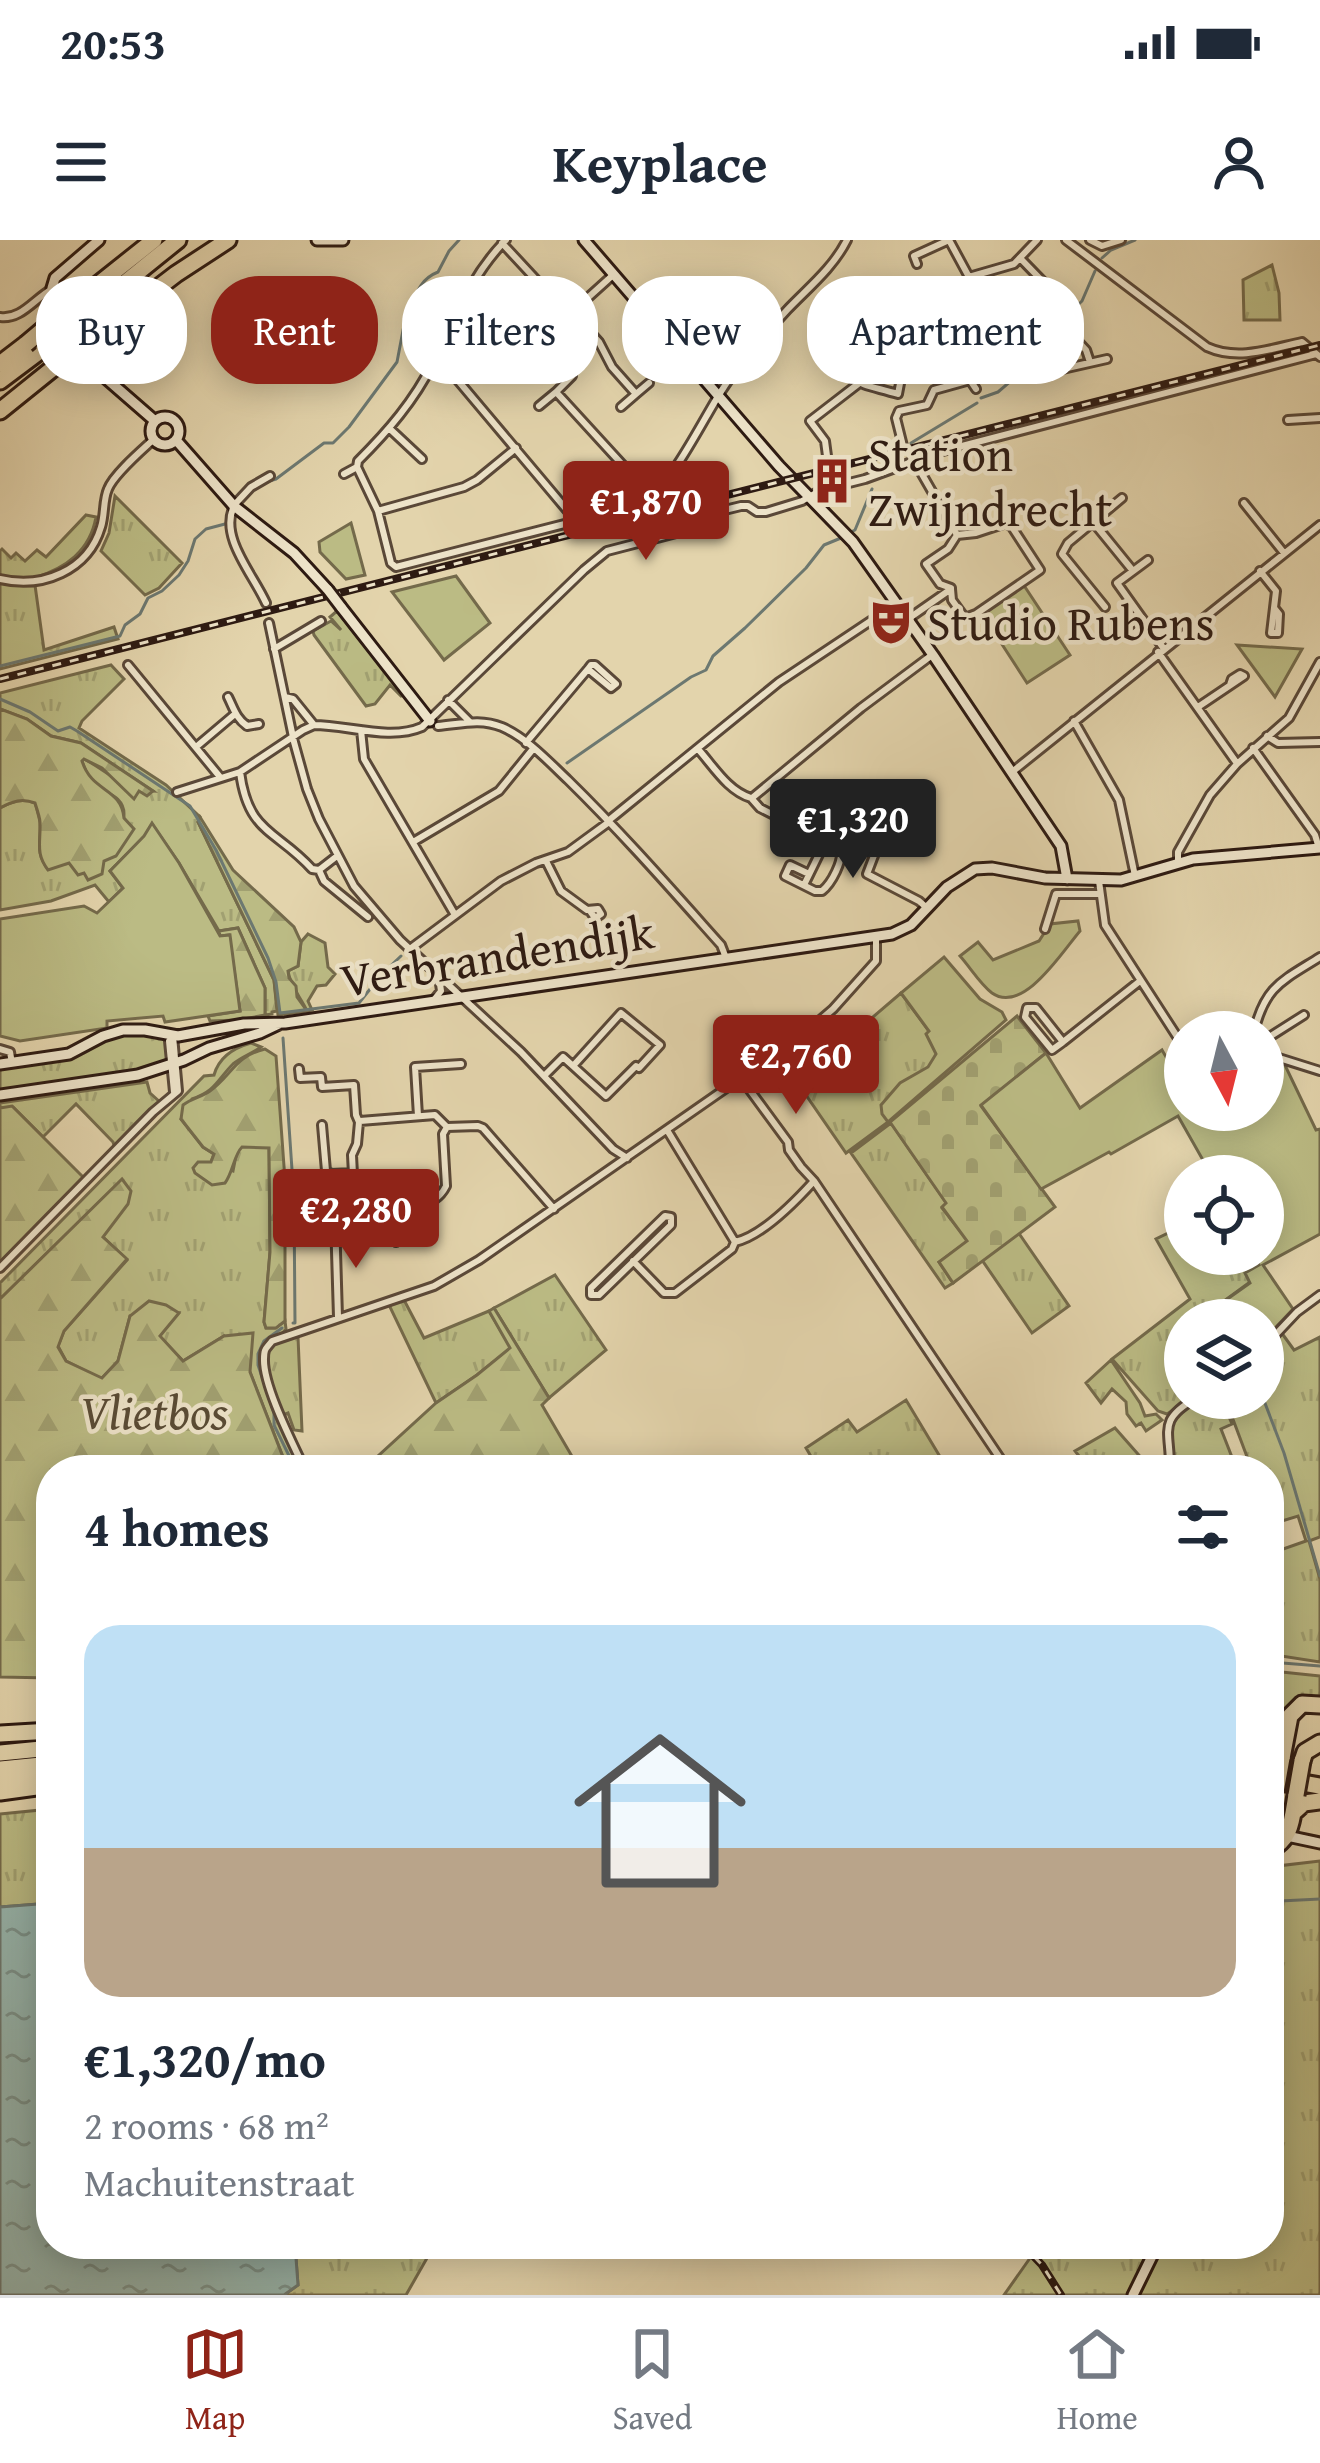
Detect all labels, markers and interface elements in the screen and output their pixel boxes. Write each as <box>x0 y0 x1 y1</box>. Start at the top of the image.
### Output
text: 20:53 <box>60 10 166 75</box>
text: Keyplace <box>553 123 767 202</box>
icon: menu <box>48 129 114 195</box>
icon: person <box>1206 129 1272 195</box>
chip: Buy <box>36 276 187 384</box>
chip: Rent <box>211 276 378 384</box>
chip: Filters <box>402 276 598 384</box>
chip: New <box>622 276 783 384</box>
chip: Apartment <box>807 276 1084 384</box>
place label: Station Zwijndrecht <box>868 418 1113 544</box>
building icon: Station Zwijndrecht <box>807 456 857 506</box>
pin: €1,870 <box>548 461 744 563</box>
text: €1,870 <box>590 471 702 528</box>
place label: Studio Rubens <box>927 587 1214 658</box>
theatre icon: Studio Rubens <box>866 597 916 647</box>
pin: €1,320 <box>755 779 951 881</box>
text: €1,320 <box>797 789 909 846</box>
street label: Verbrandendijk <box>335 895 659 1015</box>
north arrow <box>1164 1011 1284 1131</box>
map controls <box>1164 1011 1284 1419</box>
pin: €2,760 <box>698 1015 894 1117</box>
text: €2,760 <box>740 1025 852 1082</box>
button: locate <box>1164 1155 1284 1275</box>
pin: €2,280 <box>258 1169 454 1271</box>
text: €2,280 <box>300 1179 412 1236</box>
button: layers <box>1164 1299 1284 1419</box>
park label: Vlietbos <box>80 1376 229 1447</box>
text: 4 homes <box>84 1490 270 1565</box>
icon: filters <box>1170 1494 1236 1560</box>
icon: home <box>552 1703 768 1919</box>
text: €1,320/mo <box>84 2021 326 2096</box>
text: 2 rooms · 68 m² <box>84 2096 329 2153</box>
text: Machuitenstraat <box>84 2153 355 2210</box>
tab: Map <box>182 2321 248 2441</box>
tab: Saved <box>612 2321 692 2441</box>
tab: Home <box>1057 2321 1138 2441</box>

